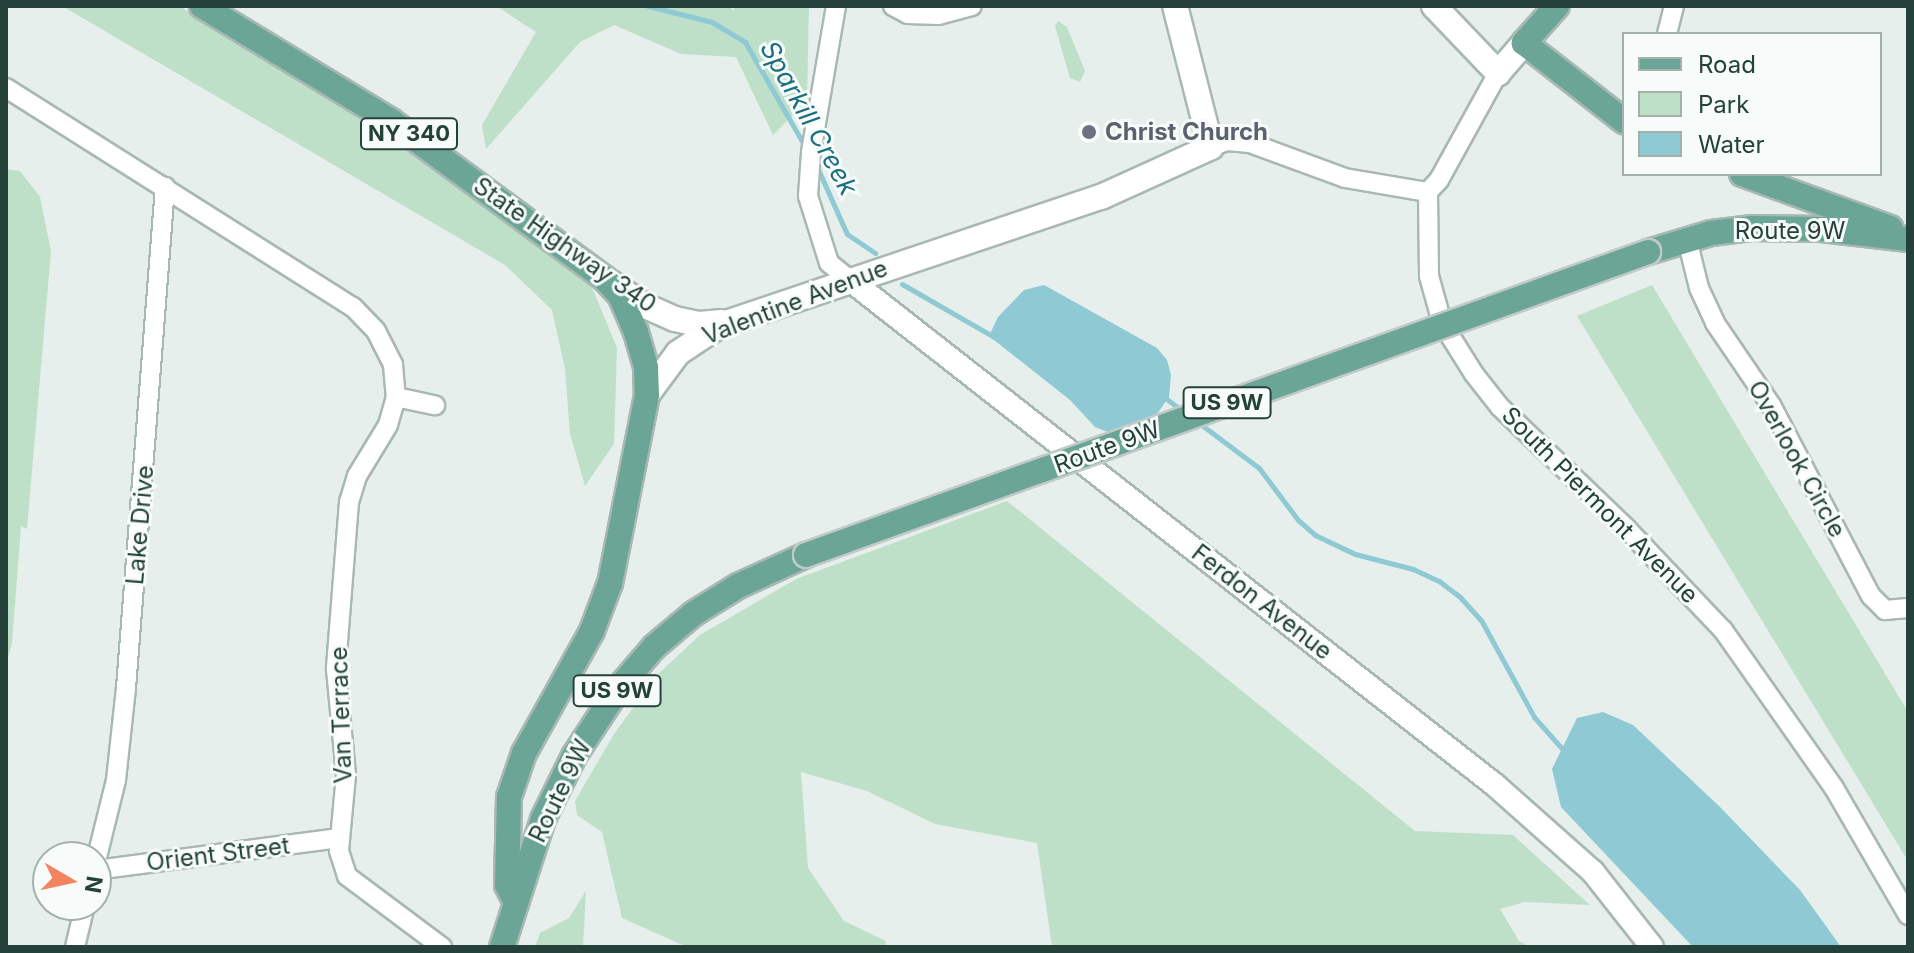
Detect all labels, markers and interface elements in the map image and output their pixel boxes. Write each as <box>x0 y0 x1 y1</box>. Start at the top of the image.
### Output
legend <box>1622 32 1882 176</box>
water label: Sparkill Creek <box>754 35 864 201</box>
text: Road <box>1698 50 1756 79</box>
text: Park <box>1698 90 1749 119</box>
road number: NY 340 <box>359 116 459 152</box>
place label: Christ Church <box>1105 118 1268 146</box>
marker: Christ Church <box>1080 123 1098 141</box>
text: Water <box>1698 130 1765 159</box>
street label: State Highway 340 <box>468 171 662 319</box>
street label: Route 9W <box>1735 217 1845 245</box>
street label: Valentine Avenue <box>698 253 892 351</box>
street label: Overlook Circle <box>1742 376 1852 542</box>
road number: US 9W <box>1181 385 1273 421</box>
street label: South Piermont Avenue <box>1496 401 1704 609</box>
street label: Route 9W <box>1050 415 1164 479</box>
street label: Lake Drive <box>120 464 160 586</box>
street label: Ferdon Avenue <box>1186 538 1338 666</box>
street label: Van Terrace <box>324 646 358 784</box>
road number: US 9W <box>571 673 663 709</box>
street label: Route 9W <box>523 735 597 847</box>
street label: Orient Street <box>145 831 291 877</box>
north arrow <box>32 841 112 921</box>
text: N <box>80 874 108 895</box>

